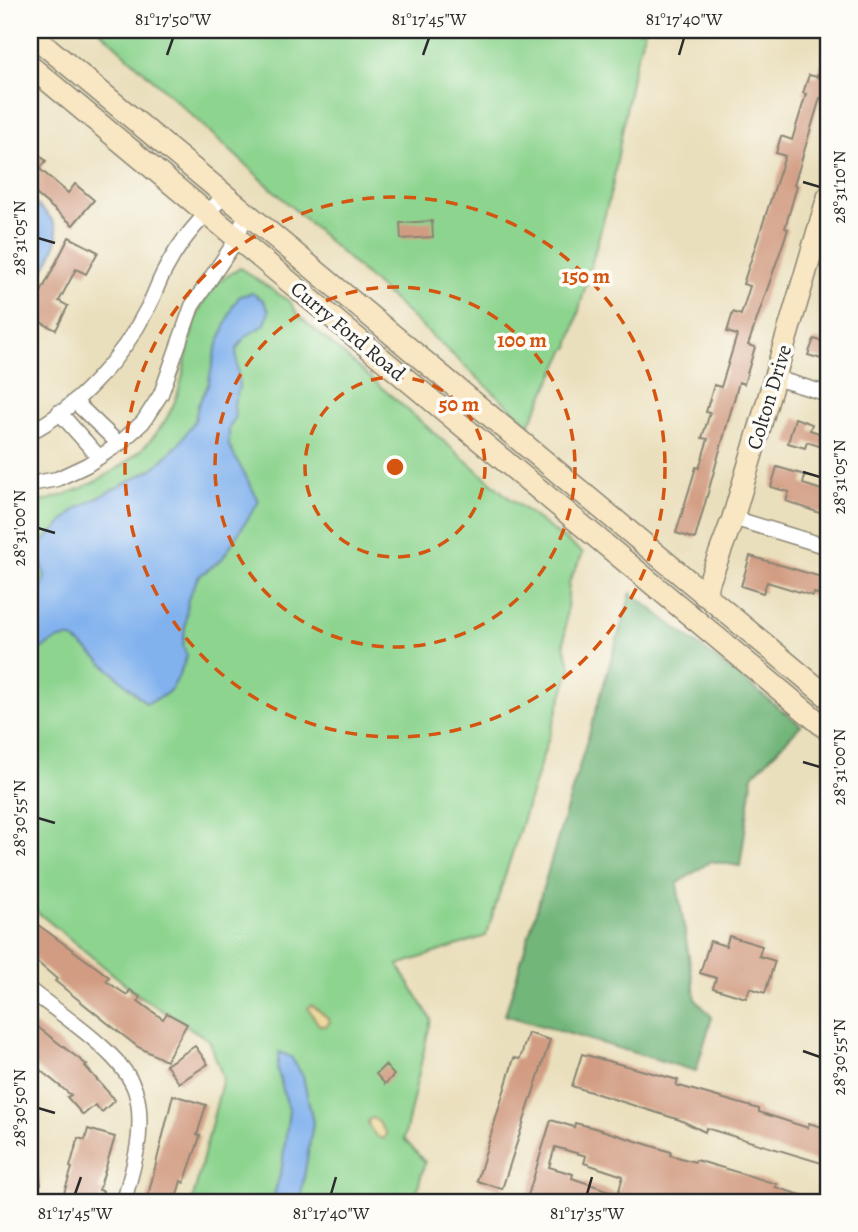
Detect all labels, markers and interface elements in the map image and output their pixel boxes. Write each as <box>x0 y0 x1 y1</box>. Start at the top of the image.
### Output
text: 81°17'50"W <box>135 7 212 31</box>
text: 81°17'45"W <box>391 7 467 31</box>
text: 81°17'40"W <box>645 7 723 31</box>
text: 28°31'10"N <box>827 150 851 224</box>
text: 28°31'05"N <box>7 200 31 276</box>
text: 150 m <box>562 262 611 290</box>
street label: Curry Ford Road <box>285 275 412 388</box>
text: 100 m <box>497 326 547 354</box>
street label: Colton Drive <box>740 341 798 453</box>
text: 50 m <box>439 390 480 418</box>
text: 28°31'05"N <box>827 439 851 515</box>
centre of rings <box>383 455 407 479</box>
text: 28°31'00"N <box>7 489 31 567</box>
text: 28°31'00"N <box>827 728 851 806</box>
text: 28°30'55"N <box>7 780 31 856</box>
text: 28°30'55"N <box>827 1019 851 1095</box>
text: 28°30'50"N <box>7 1069 31 1147</box>
text: 81°17'45"W <box>37 1201 113 1225</box>
text: 81°17'40"W <box>292 1201 370 1225</box>
text: 81°17'35"W <box>550 1201 625 1225</box>

